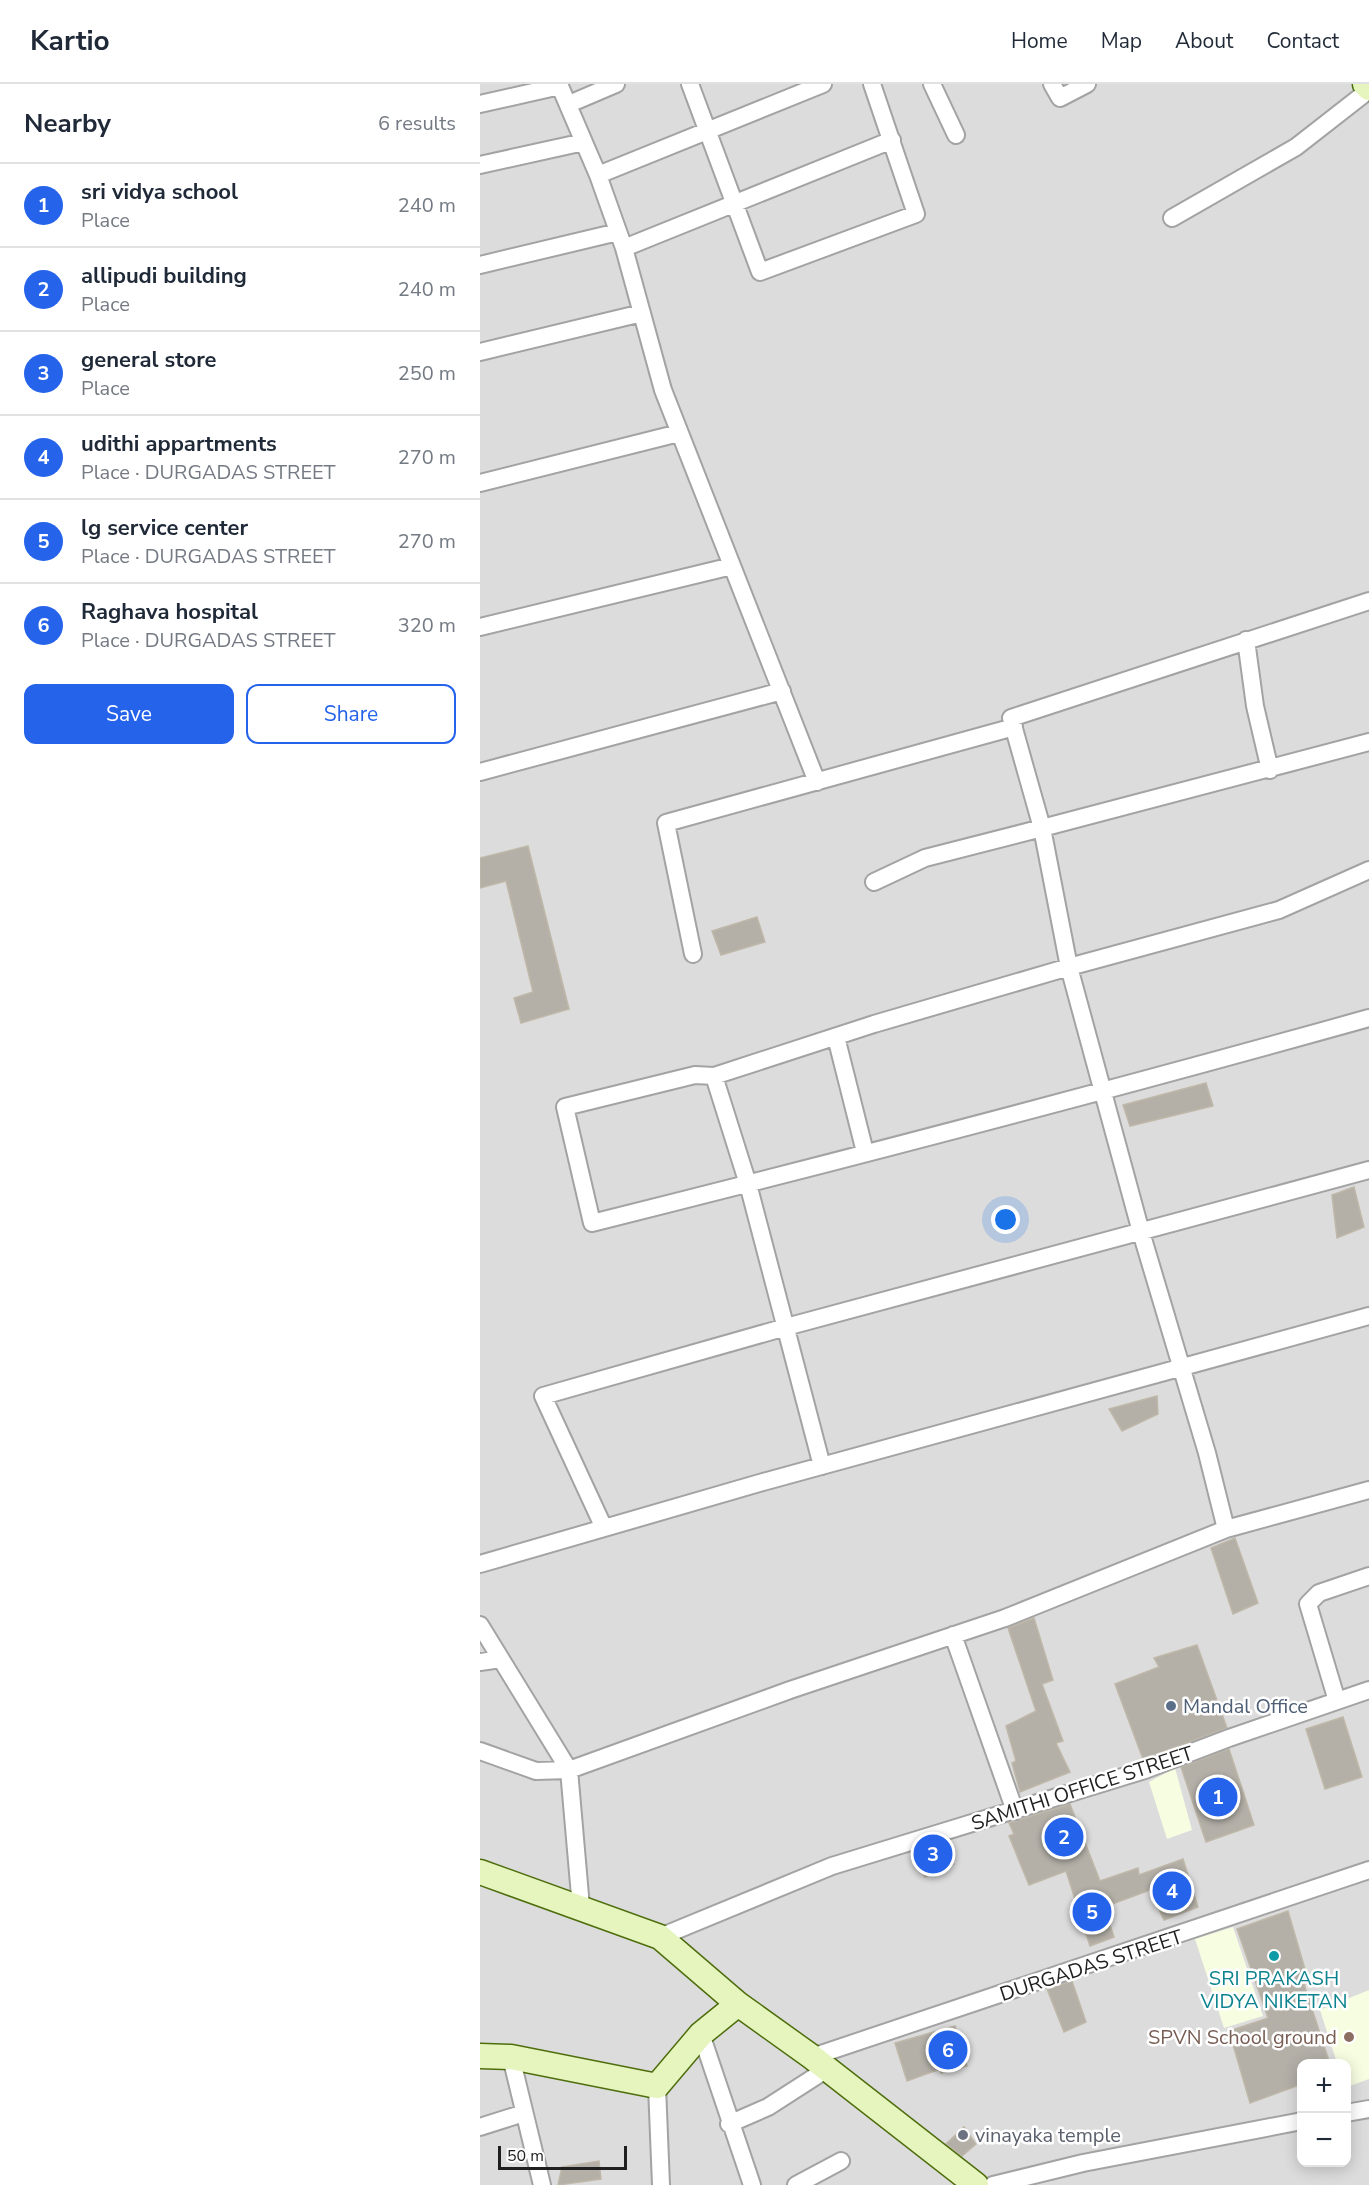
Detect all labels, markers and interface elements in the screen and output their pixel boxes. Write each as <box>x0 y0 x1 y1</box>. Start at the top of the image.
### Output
text: Kartio <box>30 22 110 60</box>
text: Home <box>1011 27 1068 55</box>
text: Map <box>1101 27 1142 55</box>
text: About <box>1175 27 1233 55</box>
text: Contact <box>1266 27 1339 55</box>
text: Nearby <box>24 106 111 141</box>
text: 6 results <box>378 110 456 137</box>
text: sri vidya school <box>81 177 238 207</box>
text: 1 <box>38 192 50 219</box>
text: 240 m <box>398 192 456 219</box>
text: Place <box>81 207 130 234</box>
text: allipudi building <box>81 261 247 291</box>
text: 2 <box>38 276 50 303</box>
text: 240 m <box>398 276 456 303</box>
text: Place <box>81 291 130 318</box>
text: general store <box>81 345 217 375</box>
text: 3 <box>38 360 50 387</box>
text: 250 m <box>398 360 456 387</box>
text: Place <box>81 375 130 402</box>
text: udithi appartments <box>81 429 277 459</box>
text: 4 <box>38 444 50 471</box>
text: 270 m <box>398 444 456 471</box>
text: Place · DURGADAS STREET <box>81 459 336 486</box>
text: lg service center <box>81 513 248 543</box>
text: 5 <box>38 528 50 555</box>
text: 270 m <box>398 528 456 555</box>
text: Place · DURGADAS STREET <box>81 543 336 570</box>
text: Raghava hospital <box>81 597 258 627</box>
text: 6 <box>38 612 50 639</box>
text: 320 m <box>398 612 456 639</box>
text: Place · DURGADAS STREET <box>81 627 336 654</box>
button: Save <box>24 684 234 744</box>
button: Share <box>246 684 456 744</box>
your location <box>991 1205 1020 1234</box>
place label: Mandal Office <box>1183 1693 1308 1720</box>
marker: Mandal Office <box>1164 1699 1178 1713</box>
street label: SAMITHI OFFICE STREET <box>968 1740 1197 1837</box>
pin: 1 <box>1198 1774 1238 1820</box>
pin: 2 <box>1044 1814 1084 1860</box>
pin: 3 <box>914 1832 952 1876</box>
pin: 4 <box>1152 1868 1192 1914</box>
pin: 5 <box>1072 1890 1112 1934</box>
street label: DURGADAS STREET <box>996 1923 1186 2008</box>
marker: SRI PRAKASH VIDYA NIKETAN <box>1267 1949 1281 1963</box>
place label: SRI PRAKASH VIDYA NIKETAN <box>1200 1965 1347 2015</box>
place label: SPVN School ground <box>1148 2024 1337 2051</box>
pin: 6 <box>928 2028 968 2072</box>
marker: SPVN School ground <box>1342 2030 1356 2044</box>
map controls <box>1297 2059 1351 2167</box>
button: + <box>1297 2059 1351 2113</box>
button: − <box>1297 2113 1351 2167</box>
place label: vinayaka temple <box>975 2122 1121 2149</box>
marker: vinayaka temple <box>956 2128 970 2142</box>
scale bar <box>498 2143 627 2170</box>
text: 50 m <box>507 2145 544 2167</box>

